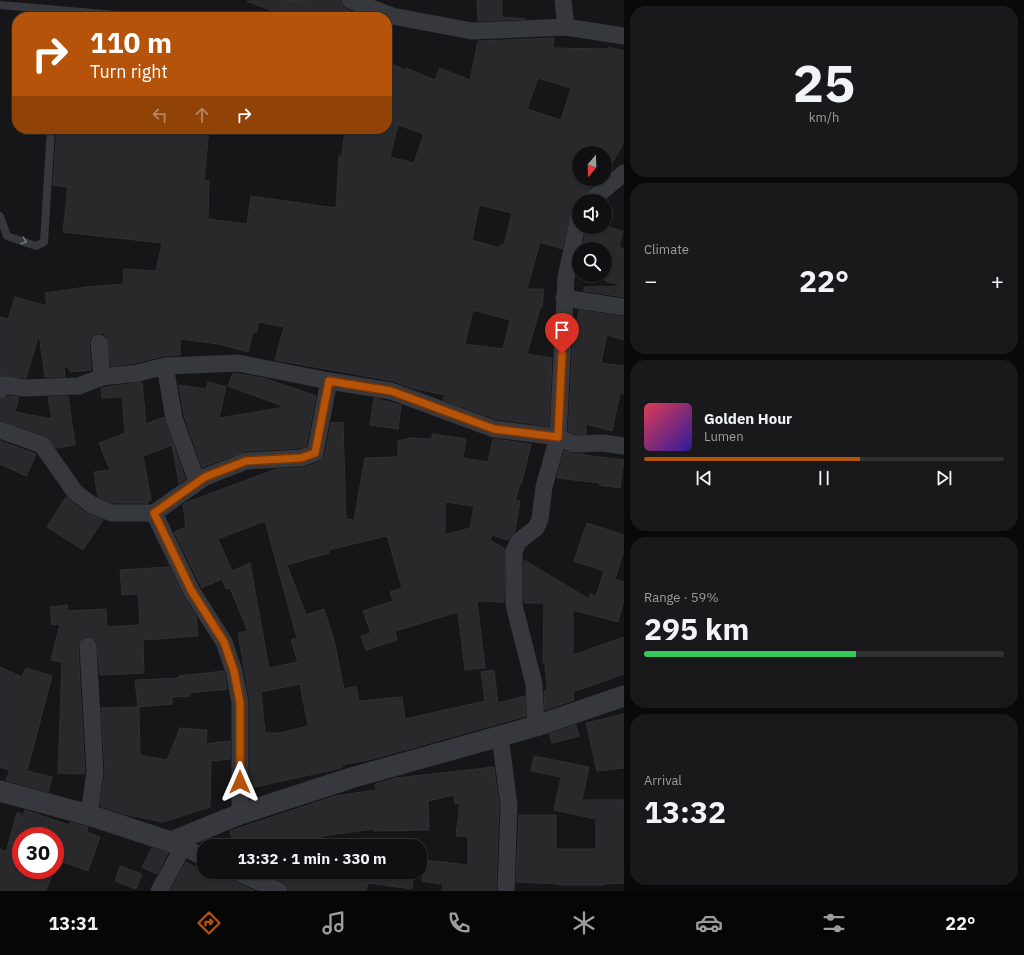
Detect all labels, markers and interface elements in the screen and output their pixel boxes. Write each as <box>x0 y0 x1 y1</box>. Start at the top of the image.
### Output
text: 110 m <box>90 24 172 61</box>
icon: right <box>24 28 76 80</box>
text: 25 <box>793 49 855 116</box>
text: Turn right <box>90 60 168 83</box>
icon: left <box>149 104 171 126</box>
icon: ahead <box>191 104 213 126</box>
icon: right <box>233 104 255 126</box>
text: km/h <box>809 109 839 126</box>
north arrow <box>572 146 612 186</box>
map controls <box>572 146 612 282</box>
button: sound <box>572 194 612 234</box>
one-way arrow <box>20 237 27 245</box>
text: Climate <box>644 241 689 258</box>
button: search <box>572 242 612 282</box>
text: 22° <box>799 261 849 300</box>
text: − <box>644 266 657 295</box>
text: + <box>991 266 1004 295</box>
pin <box>545 313 579 354</box>
icon: arrive <box>551 319 573 341</box>
text: Golden Hour <box>704 409 792 428</box>
text: Lumen <box>704 428 744 445</box>
icon: previous <box>693 467 715 489</box>
icon: pause <box>813 467 835 489</box>
icon: next <box>933 467 955 489</box>
text: Range · 59% <box>644 589 718 606</box>
text: 295 km <box>644 609 749 648</box>
position arrow <box>219 761 261 803</box>
text: Arrival <box>644 772 682 789</box>
text: 13:32 <box>644 792 726 831</box>
speed limit sign: 30 <box>12 827 64 879</box>
text: 13:32 · 1 min · 330 m <box>238 849 386 868</box>
icon: directions <box>195 909 223 937</box>
icon: music <box>320 909 348 937</box>
icon: phone <box>445 909 473 937</box>
icon: climate <box>570 909 598 937</box>
icon: car <box>695 909 723 937</box>
icon: filters <box>820 909 848 937</box>
text: 13:31 <box>49 912 98 935</box>
text: 22° <box>945 912 975 935</box>

